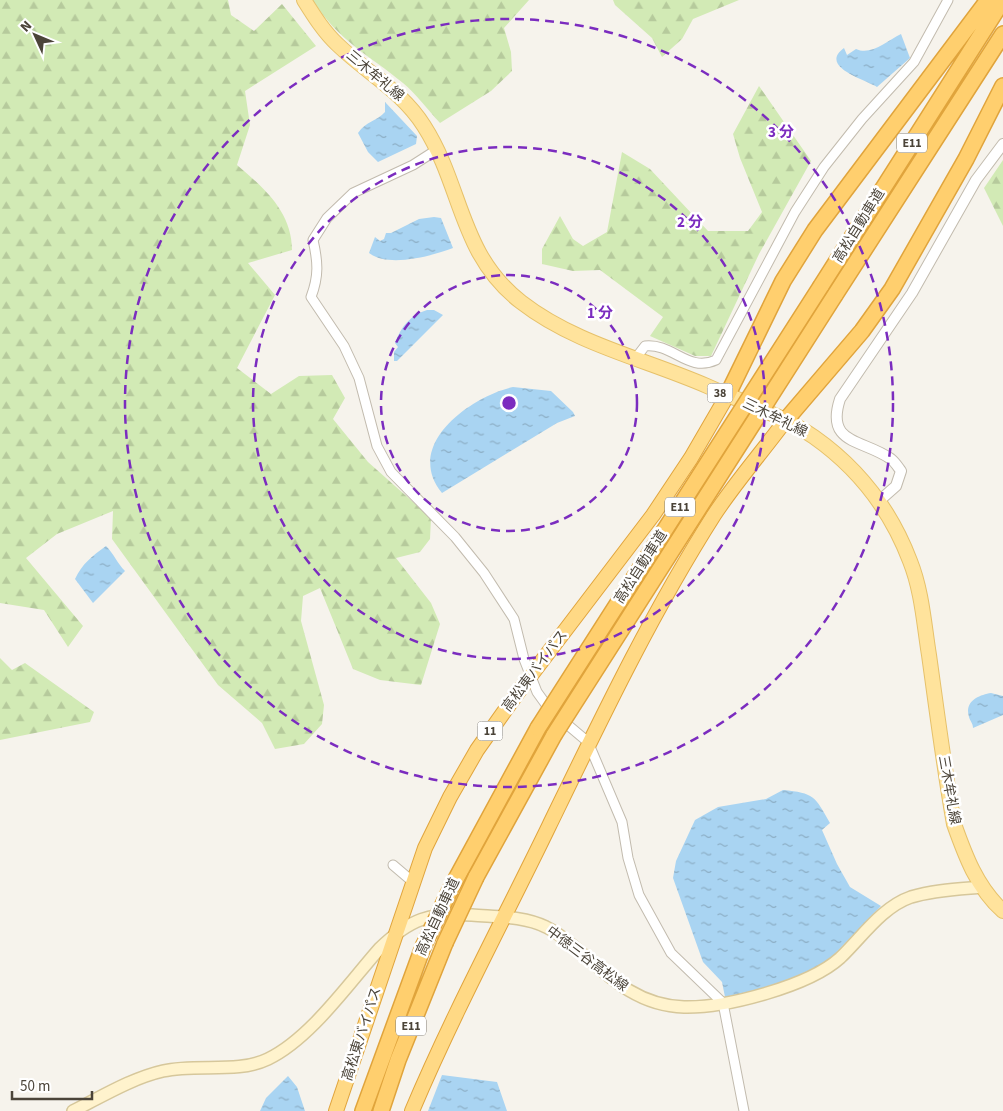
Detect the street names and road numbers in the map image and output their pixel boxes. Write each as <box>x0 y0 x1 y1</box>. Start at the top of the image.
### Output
street label: 三木牟礼線 <box>342 46 408 106</box>
road number: E11 <box>897 134 927 152</box>
street label: 高松自動車道 <box>828 185 890 267</box>
road number: 38 <box>708 383 732 402</box>
street label: 三木牟礼線 <box>739 394 811 442</box>
road number: E11 <box>665 498 695 516</box>
street label: 高松自動車道 <box>610 526 672 608</box>
street label: 高松東バイパス <box>498 626 572 716</box>
road number: 11 <box>478 721 502 740</box>
street label: 三木牟礼線 <box>933 754 965 826</box>
street label: 高松自動車道 <box>411 875 465 959</box>
street label: 中徳三谷高松線 <box>542 922 632 996</box>
street label: 高松東バイパス <box>337 984 387 1084</box>
road number: E11 <box>396 1016 426 1036</box>

